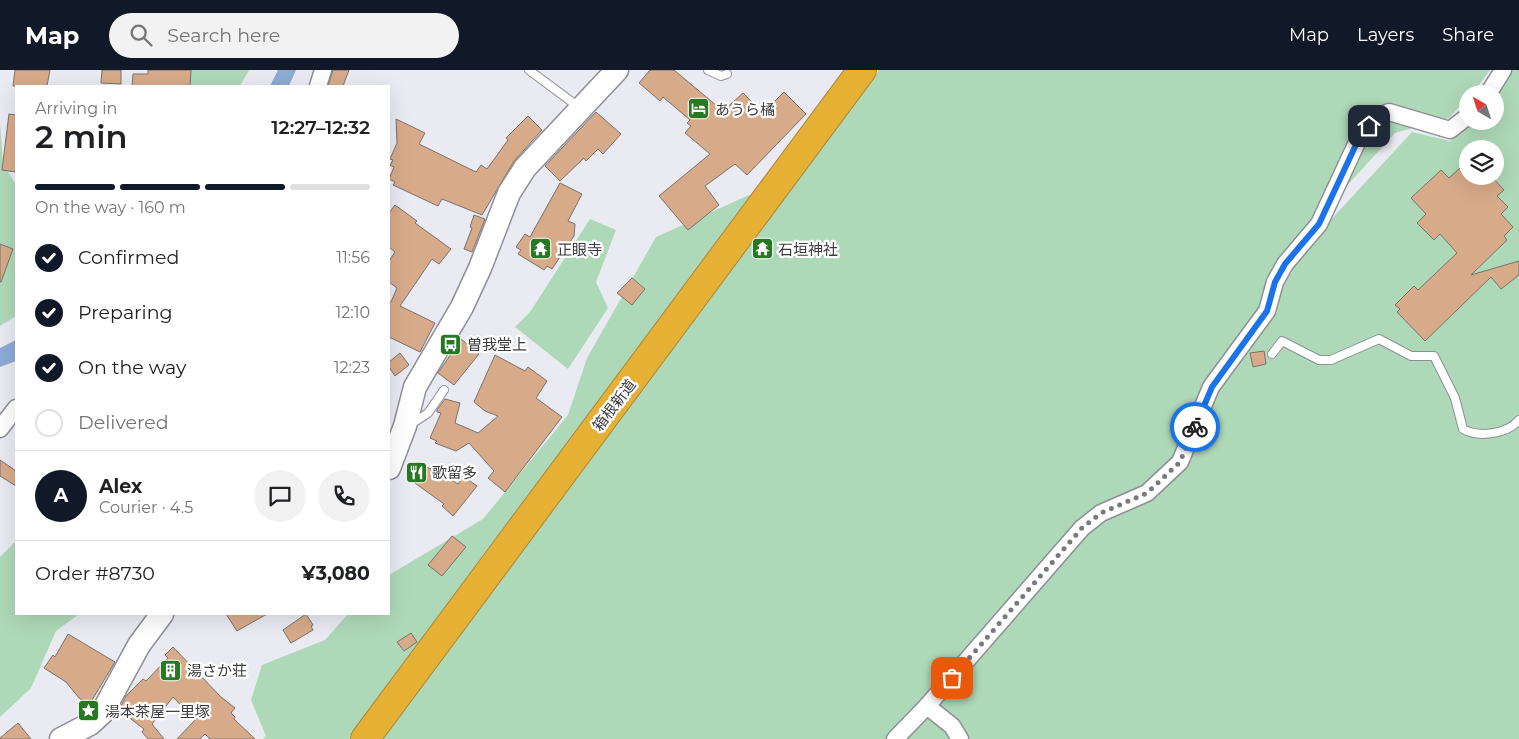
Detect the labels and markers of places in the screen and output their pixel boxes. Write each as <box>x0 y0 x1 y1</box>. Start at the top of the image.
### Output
hotel icon: あうら橘 <box>687 97 711 121</box>
place label: あうら橘 <box>715 100 775 119</box>
pin <box>1348 105 1390 147</box>
temple icon: 正眼寺 <box>529 237 553 261</box>
temple icon: 石垣神社 <box>750 237 774 261</box>
place label: 正眼寺 <box>557 240 602 259</box>
place label: 石垣神社 <box>778 240 838 259</box>
bus stop icon: 曽我堂上 <box>439 332 463 356</box>
place label: 曽我堂上 <box>467 335 527 354</box>
restaurant icon: 歌留多 <box>404 460 428 484</box>
place label: 歌留多 <box>432 463 477 482</box>
pin <box>931 657 973 699</box>
building icon: 湯さか荘 <box>159 658 183 682</box>
place label: 湯さか荘 <box>187 661 247 680</box>
place icon: 湯本茶屋一里塚 <box>77 699 101 723</box>
place label: 湯本茶屋一里塚 <box>105 702 210 721</box>

